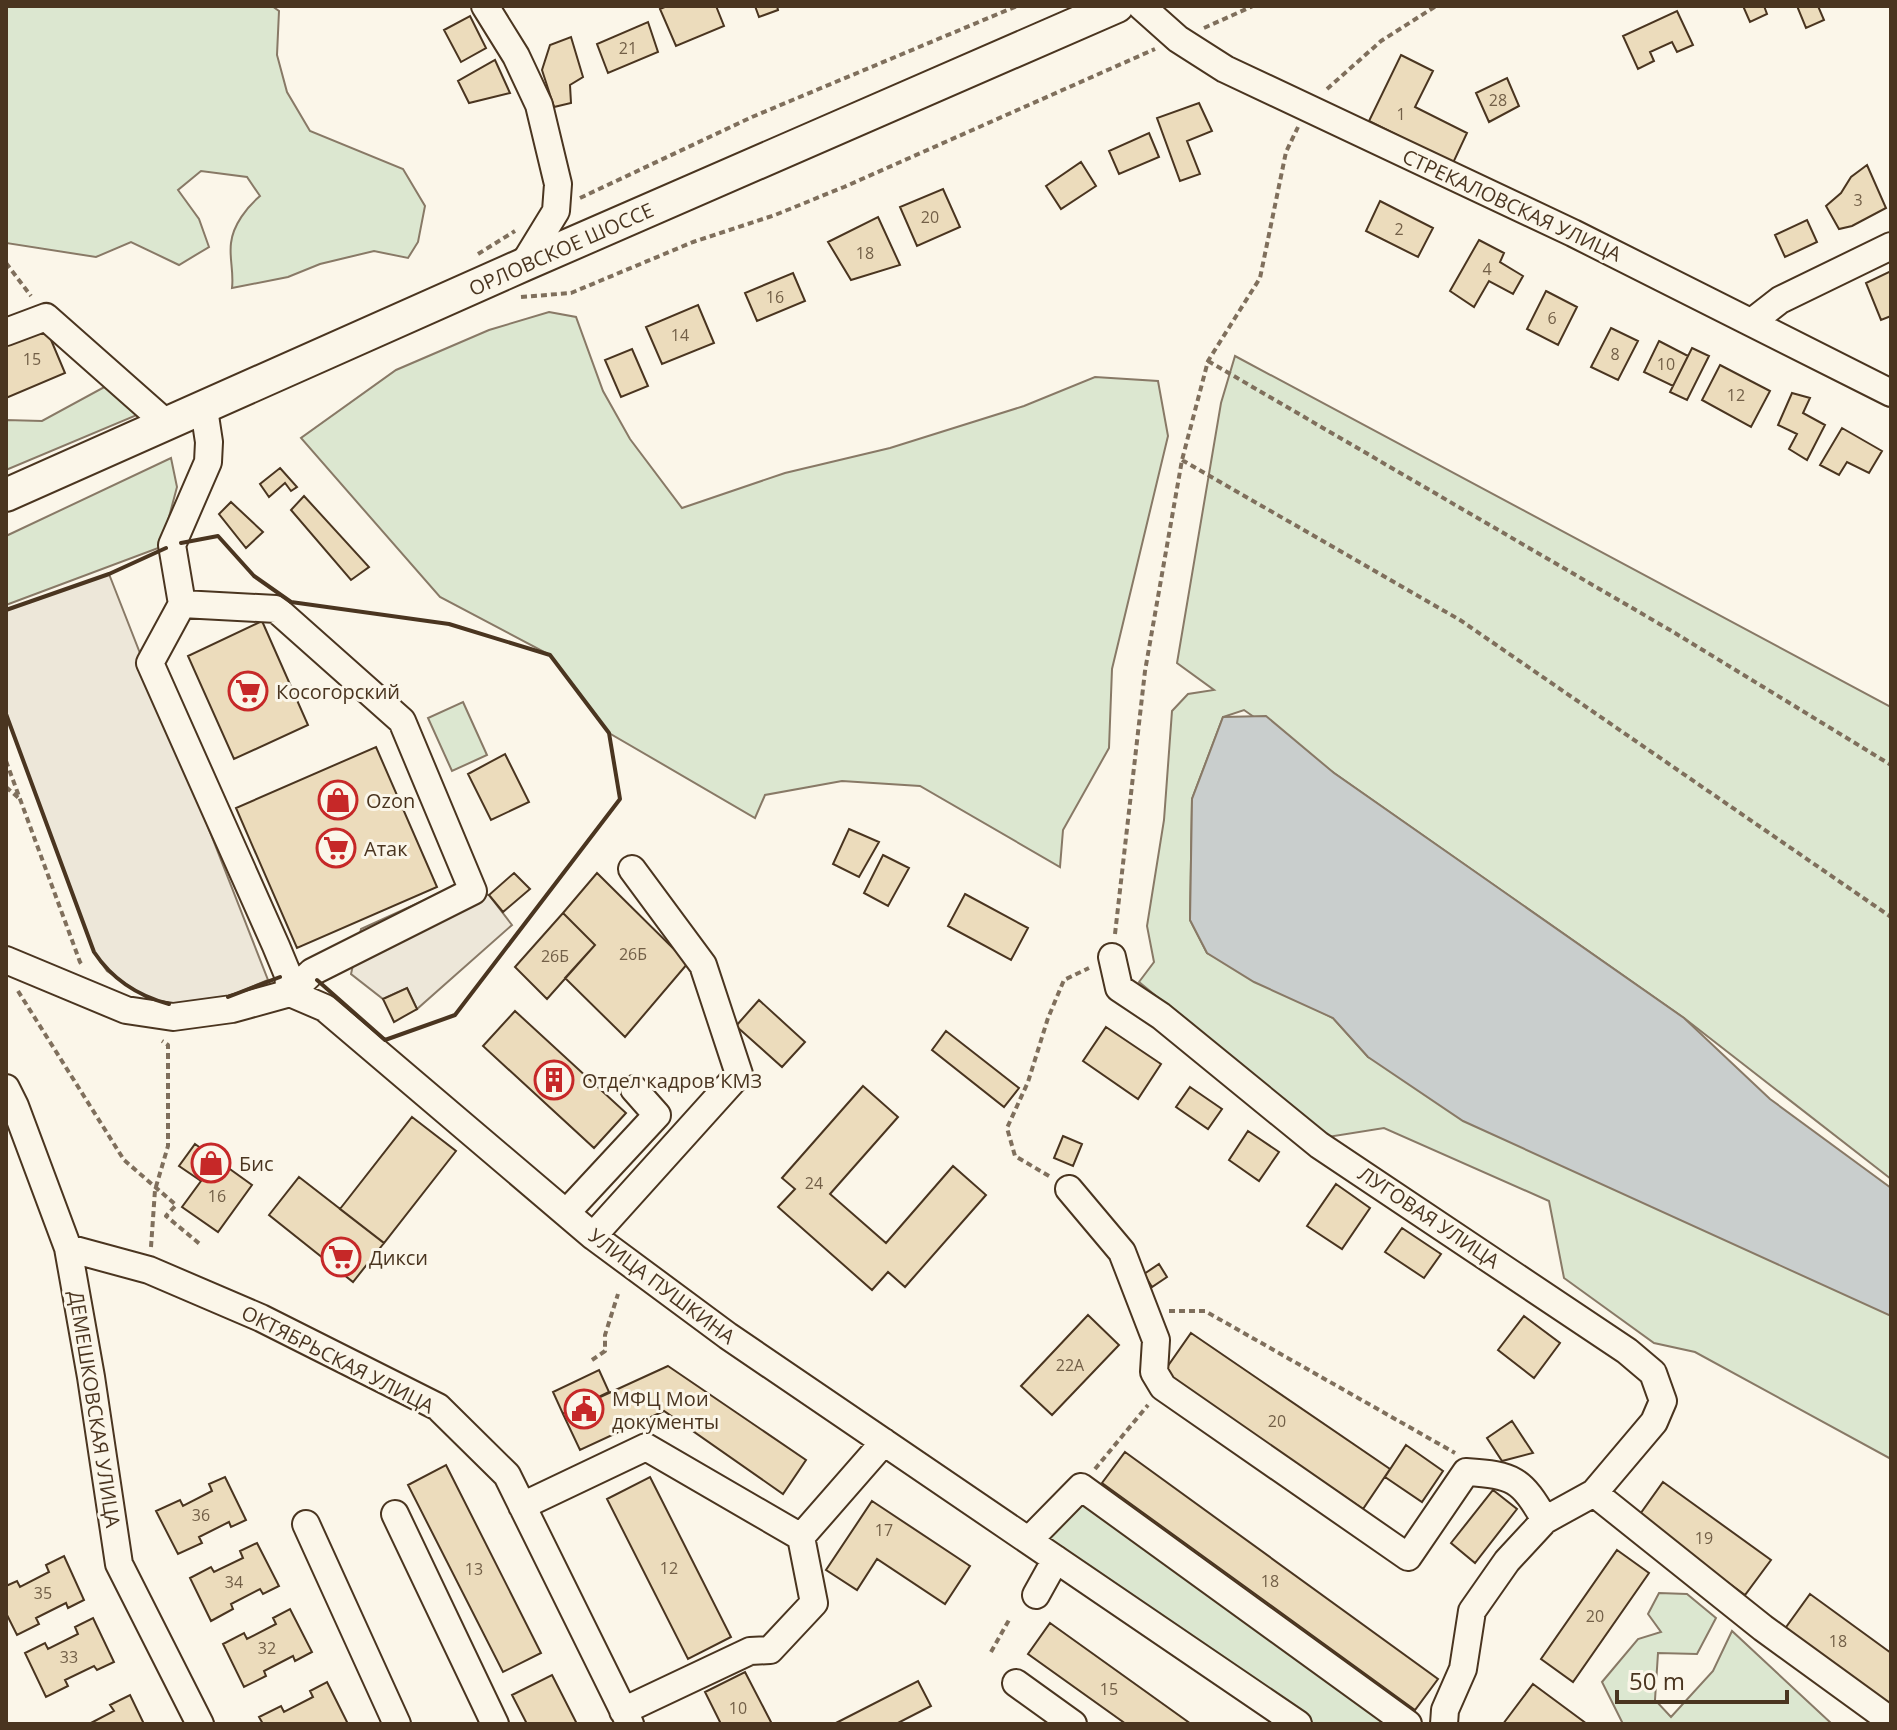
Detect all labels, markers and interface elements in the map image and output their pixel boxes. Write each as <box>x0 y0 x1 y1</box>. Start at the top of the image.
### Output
house number: 21 <box>619 37 637 59</box>
house number: 28 <box>1489 89 1507 111</box>
house number: 1 <box>1396 103 1406 125</box>
street label: СТРЕКАЛОВСКАЯ УЛИЦА <box>1398 142 1626 268</box>
house number: 3 <box>1853 189 1863 211</box>
street label: ОРЛОВСКОЕ ШОССЕ <box>464 196 658 302</box>
house number: 20 <box>921 206 939 228</box>
house number: 2 <box>1394 218 1404 240</box>
house number: 18 <box>856 242 874 264</box>
house number: 4 <box>1482 258 1492 280</box>
house number: 16 <box>766 286 784 308</box>
house number: 6 <box>1547 307 1557 329</box>
house number: 14 <box>671 324 689 346</box>
house number: 8 <box>1610 343 1620 365</box>
house number: 15 <box>23 348 41 370</box>
house number: 10 <box>1657 353 1675 375</box>
house number: 12 <box>1727 384 1745 406</box>
supermarket icon: Косогорский <box>227 670 269 712</box>
place label: Косогорский <box>276 678 400 705</box>
shop icon: Ozon <box>317 779 359 821</box>
place label: Ozon <box>366 787 415 814</box>
supermarket icon: Атак <box>315 827 357 869</box>
place label: Атак <box>364 835 408 862</box>
house number: 26Б <box>619 943 647 965</box>
house number: 26Б <box>541 945 569 967</box>
building icon: Отдел кадров КМЗ <box>533 1059 575 1101</box>
place label: Отдел кадров КМЗ <box>582 1067 762 1094</box>
shop icon: Бис <box>190 1142 232 1184</box>
place label: Бис <box>239 1150 274 1177</box>
street label: ЛУГОВАЯ УЛИЦА <box>1353 1160 1505 1274</box>
house number: 24 <box>805 1172 823 1194</box>
house number: 16 <box>208 1185 226 1207</box>
street label: УЛИЦА ПУШКИНА <box>583 1222 741 1350</box>
supermarket icon: Дикси <box>320 1236 362 1278</box>
place label: Дикси <box>369 1244 428 1271</box>
street label: ДЕМЕШКОВСКАЯ УЛИЦА <box>63 1289 127 1530</box>
street label: ОКТЯБРЬСКАЯ УЛИЦА <box>237 1299 439 1419</box>
house number: 22А <box>1056 1354 1085 1376</box>
place label: МФЦ Мои документы <box>612 1385 719 1435</box>
public building icon: МФЦ Мои документы <box>563 1388 605 1430</box>
house number: 20 <box>1268 1410 1286 1432</box>
house number: 36 <box>192 1504 210 1526</box>
house number: 17 <box>875 1519 893 1541</box>
house number: 19 <box>1695 1527 1713 1549</box>
house number: 12 <box>660 1557 678 1579</box>
house number: 13 <box>465 1558 483 1580</box>
house number: 18 <box>1261 1570 1279 1592</box>
house number: 34 <box>225 1571 243 1593</box>
house number: 35 <box>34 1582 52 1604</box>
house number: 20 <box>1586 1605 1604 1627</box>
house number: 18 <box>1829 1630 1847 1652</box>
house number: 32 <box>258 1637 276 1659</box>
house number: 33 <box>60 1646 78 1668</box>
scale bar <box>1617 1654 1787 1704</box>
text: 50 m <box>1629 1664 1685 1697</box>
house number: 15 <box>1100 1678 1118 1700</box>
house number: 10 <box>729 1697 747 1719</box>

